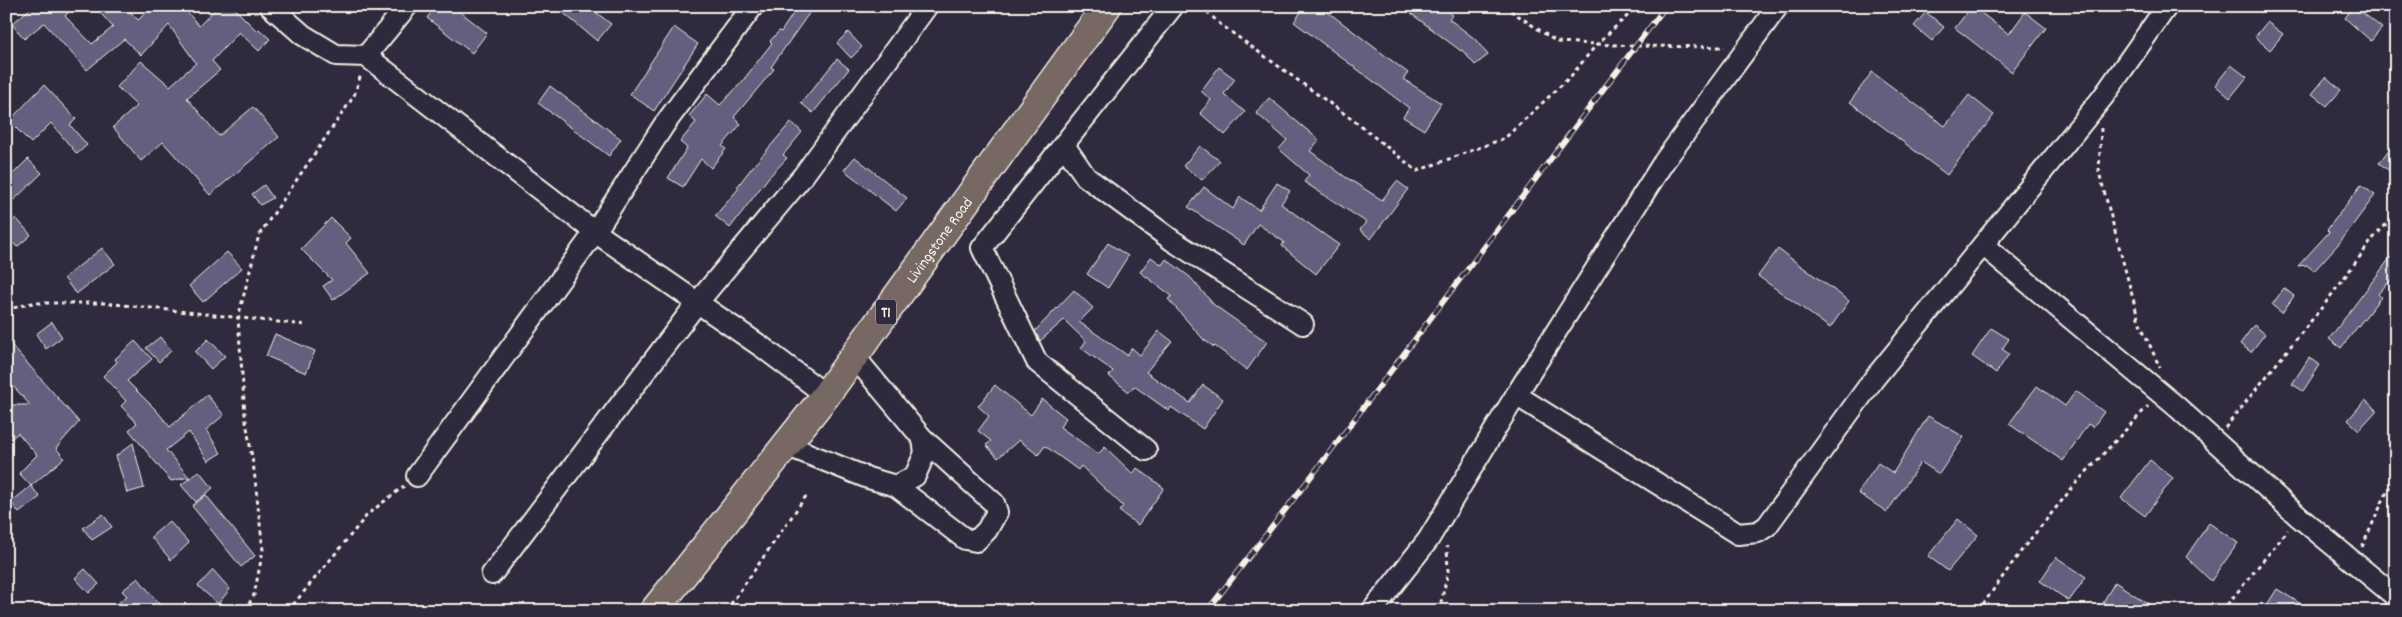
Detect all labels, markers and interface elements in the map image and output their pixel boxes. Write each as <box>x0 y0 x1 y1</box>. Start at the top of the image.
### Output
street label: Livingstone Road <box>901 193 979 289</box>
road number: T1 <box>876 300 896 324</box>

